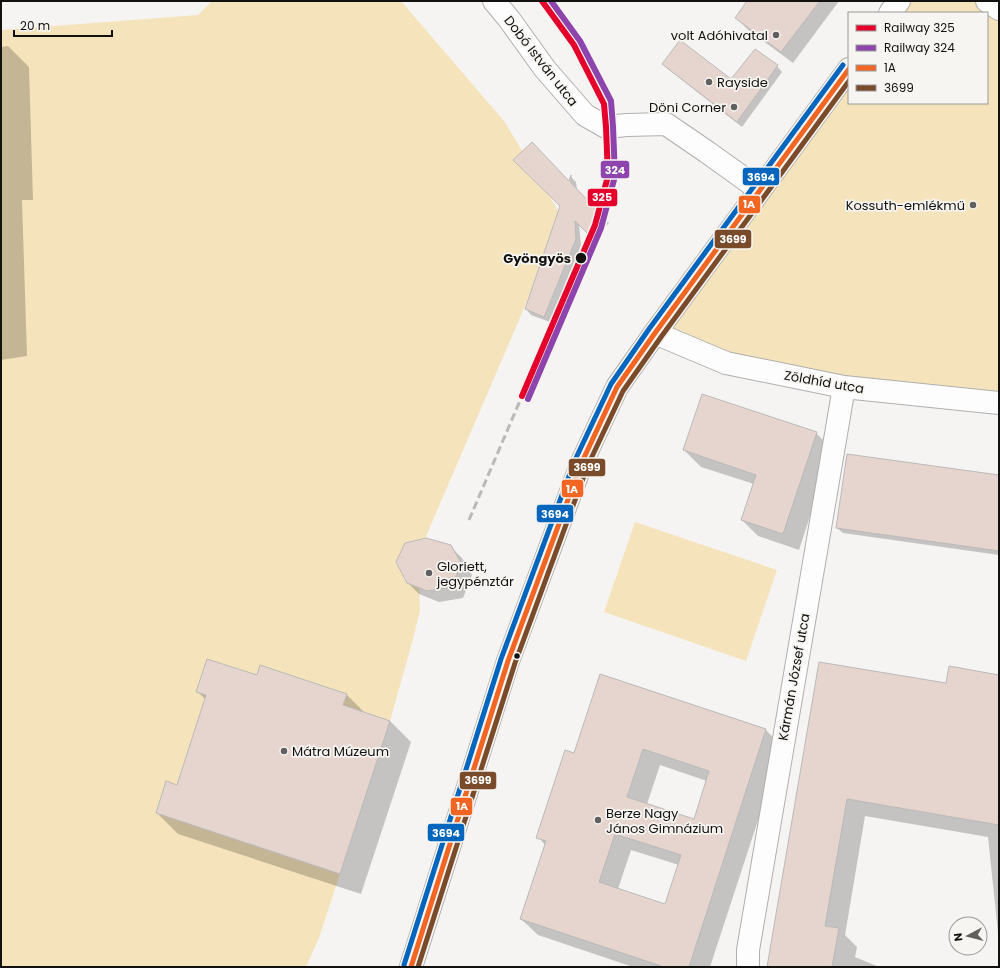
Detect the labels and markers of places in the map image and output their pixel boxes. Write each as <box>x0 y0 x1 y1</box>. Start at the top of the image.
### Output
place label: volt Adóhivatal <box>671 26 768 45</box>
marker: volt Adóhivatal <box>771 30 781 40</box>
place label: Rayside <box>717 73 768 92</box>
marker: Rayside <box>704 77 714 87</box>
place label: Döni Corner <box>649 98 726 117</box>
marker: Döni Corner <box>729 102 739 112</box>
place label: Kossuth-emlékmű <box>846 196 965 215</box>
marker: Kossuth-emlékmű <box>968 200 978 210</box>
place label: Gyöngyös <box>503 249 571 268</box>
marker: Gyöngyös <box>574 251 588 265</box>
place label: Gloriett, jegypénztár <box>436 557 514 591</box>
marker: Gloriett, jegypénztár <box>424 568 434 578</box>
unlabelled marker <box>512 651 522 661</box>
place label: Mátra Múzeum <box>292 742 389 761</box>
marker: Mátra Múzeum <box>279 746 289 756</box>
place label: Berze Nagy János Gimnázium <box>606 804 723 838</box>
marker: Berze Nagy János Gimnázium <box>593 815 603 825</box>

